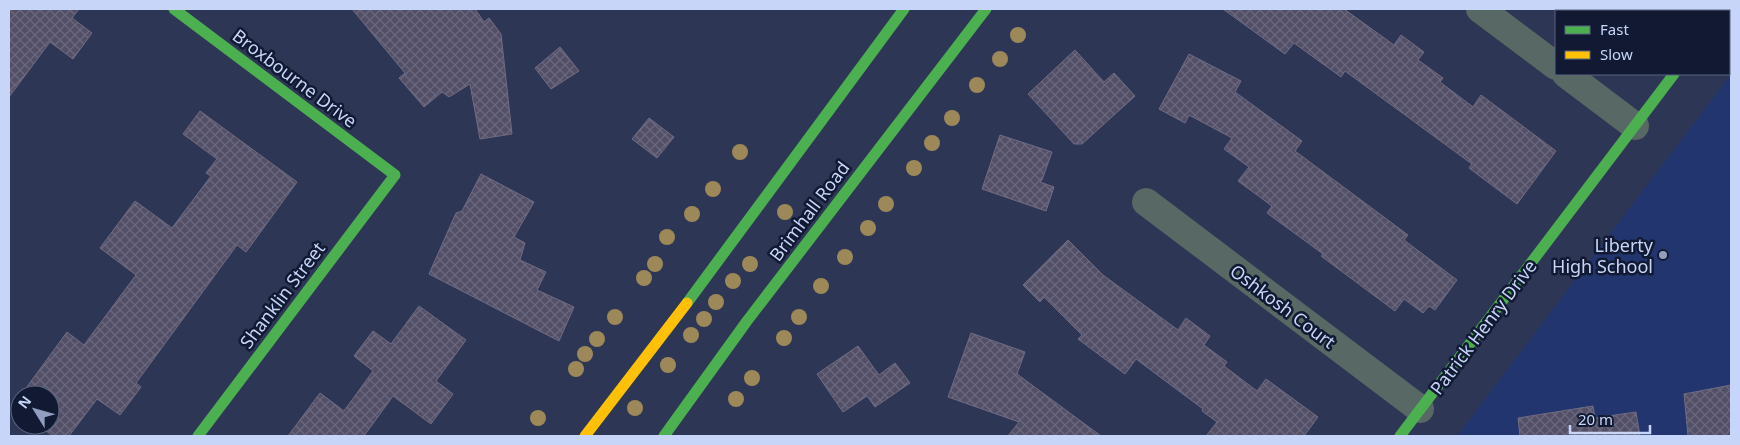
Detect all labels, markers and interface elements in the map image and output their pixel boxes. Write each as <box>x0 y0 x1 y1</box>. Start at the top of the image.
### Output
legend <box>1555 10 1730 75</box>
text: Fast <box>1600 19 1629 39</box>
street label: Broxbourne Drive <box>228 23 362 133</box>
text: Slow <box>1600 44 1633 64</box>
street label: Brimhall Road <box>764 156 854 266</box>
place label: Liberty High School <box>1552 233 1654 278</box>
street label: Shanklin Street <box>234 237 330 353</box>
marker: Liberty High School <box>1657 249 1669 261</box>
street label: Patrick Henry Drive <box>1424 255 1542 399</box>
street label: Oshkosh Court <box>1225 258 1341 354</box>
north arrow <box>10 385 60 435</box>
text: N <box>13 392 35 412</box>
scale bar <box>1570 402 1650 434</box>
text: 20 m <box>1578 409 1613 429</box>

